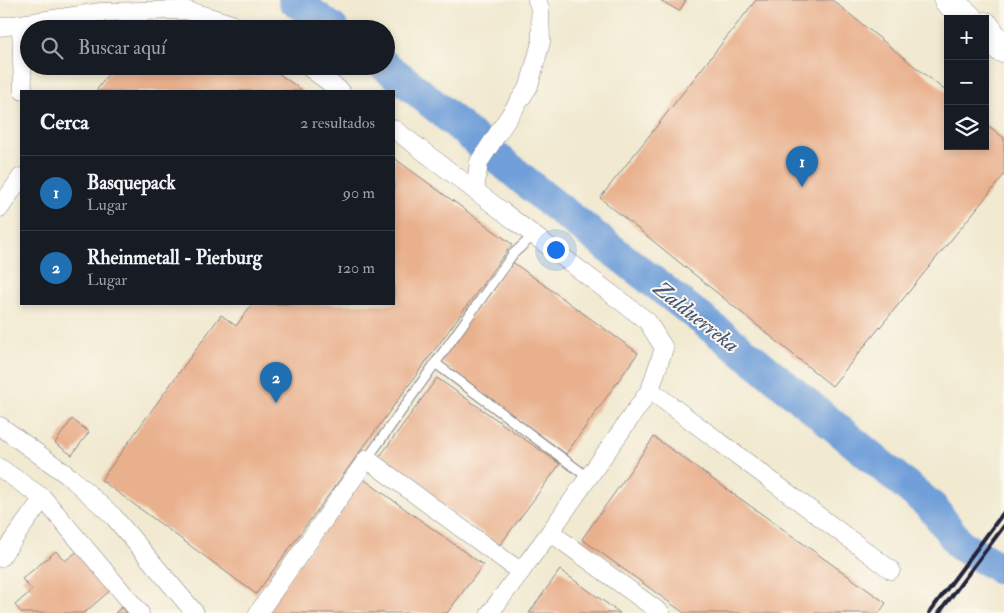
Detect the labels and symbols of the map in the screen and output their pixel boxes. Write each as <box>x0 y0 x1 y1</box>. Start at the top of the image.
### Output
pin: 1 <box>786 146 818 187</box>
your location <box>543 237 569 263</box>
water label: Zalduerreka <box>647 274 745 359</box>
pin: 2 <box>260 362 292 403</box>

